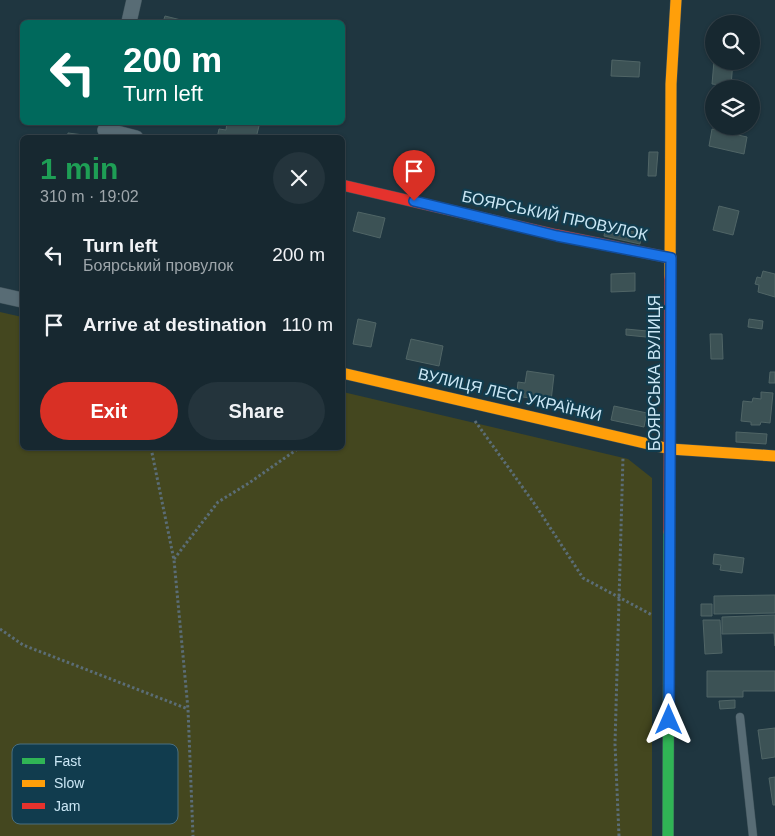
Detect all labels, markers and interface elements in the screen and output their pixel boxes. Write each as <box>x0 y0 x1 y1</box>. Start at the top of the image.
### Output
map controls <box>705 15 760 135</box>
button: search <box>705 15 760 70</box>
icon: left <box>40 40 105 105</box>
text: 200 m <box>123 40 222 79</box>
button: layers <box>705 80 760 135</box>
text: Turn left <box>123 81 203 106</box>
pin <box>393 150 435 201</box>
text: 1 min <box>40 152 118 185</box>
button: close <box>273 152 325 204</box>
icon: arrive <box>400 157 428 185</box>
street label: БОЯРСЬКИЙ ПРОВУЛОК <box>460 186 650 244</box>
text: 310 m · 19:02 <box>40 188 139 205</box>
text: Turn left <box>83 235 158 256</box>
icon: left <box>40 241 68 269</box>
text: 200 m <box>272 244 325 265</box>
text: Боярський провулок <box>83 257 233 274</box>
street label: БОЯРСЬКА ВУЛИЦЯ <box>646 295 663 451</box>
icon: arrive <box>40 311 68 339</box>
text: Arrive at destination <box>83 314 267 335</box>
text: 110 m <box>282 314 333 335</box>
street label: ВУЛИЦЯ ЛЕСІ УКРАЇНКИ <box>416 365 603 424</box>
button: Exit <box>40 382 178 440</box>
button: Share <box>188 382 325 440</box>
position arrow <box>642 693 694 745</box>
legend <box>12 744 178 824</box>
text: Fast <box>54 753 81 769</box>
text: Slow <box>54 775 85 791</box>
text: Jam <box>54 798 80 814</box>

